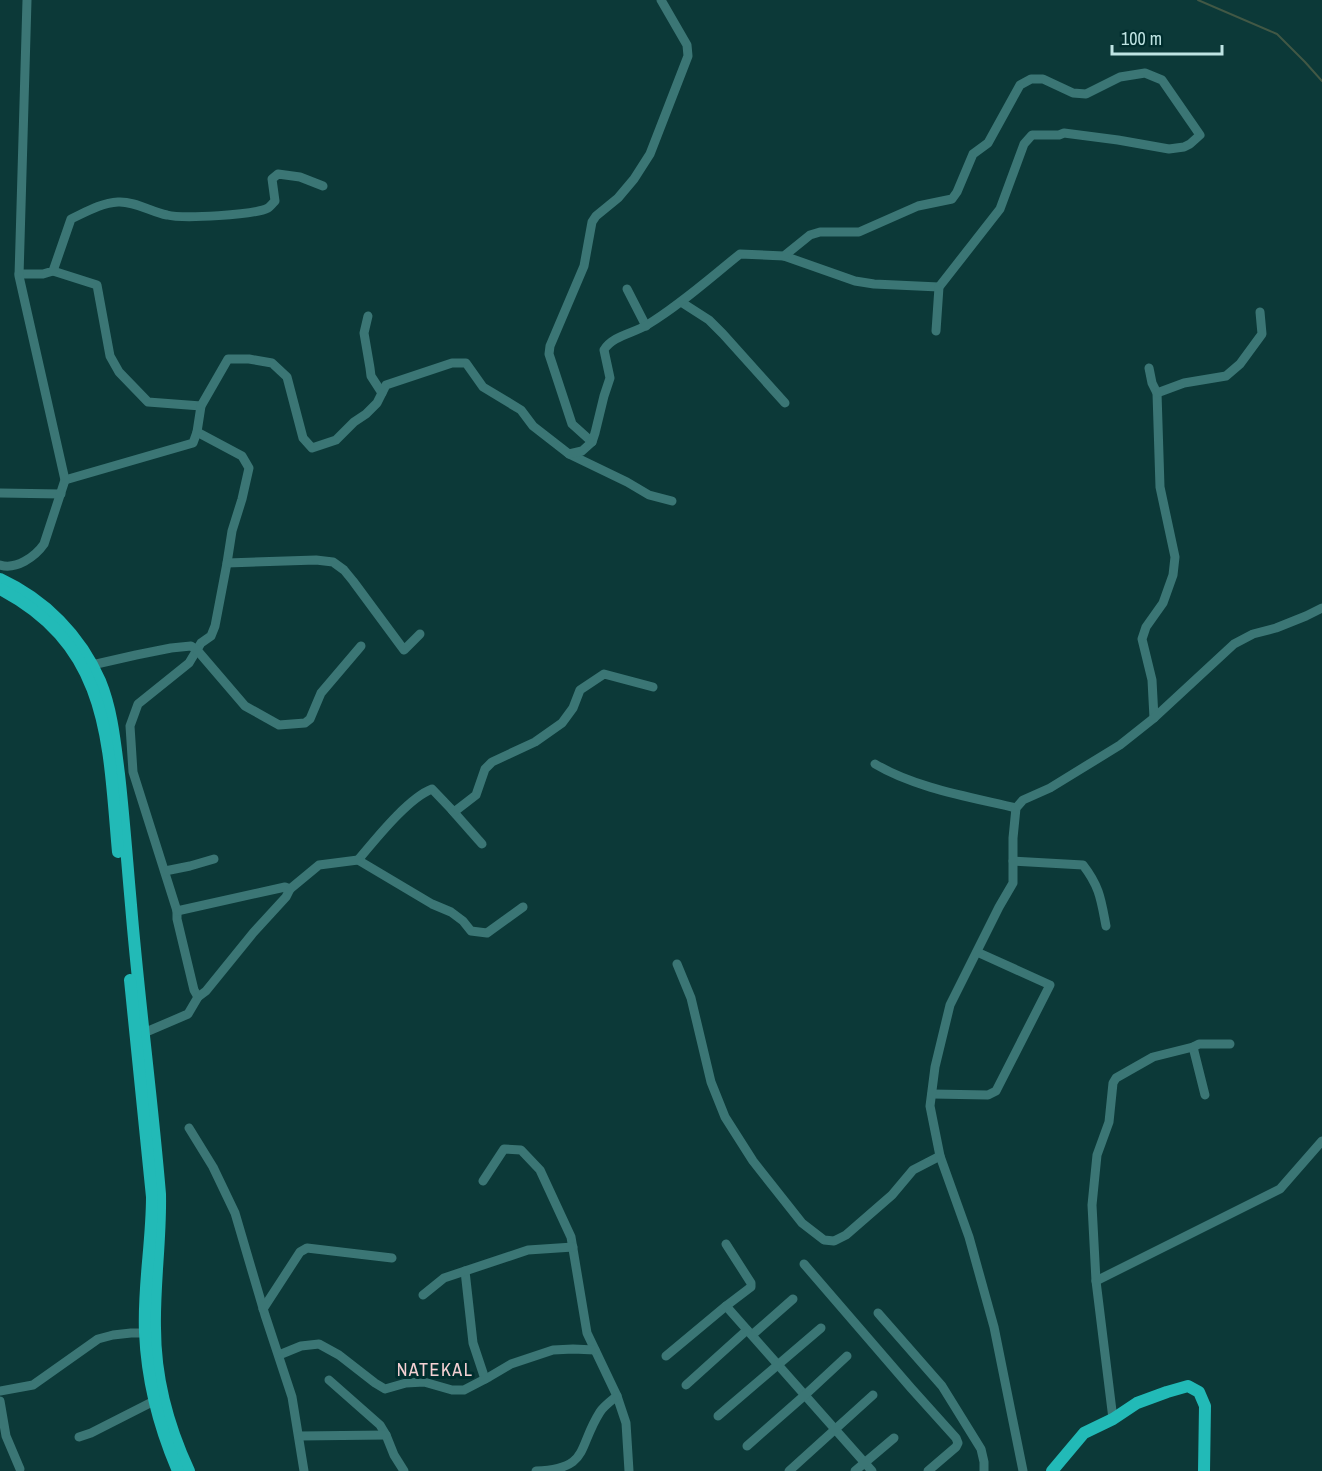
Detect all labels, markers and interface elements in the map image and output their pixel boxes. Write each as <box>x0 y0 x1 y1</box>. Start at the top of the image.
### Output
scale bar <box>1112 18 1222 56</box>
text: 100 m <box>1121 26 1162 51</box>
district label: NATEKAL <box>397 1357 473 1382</box>

